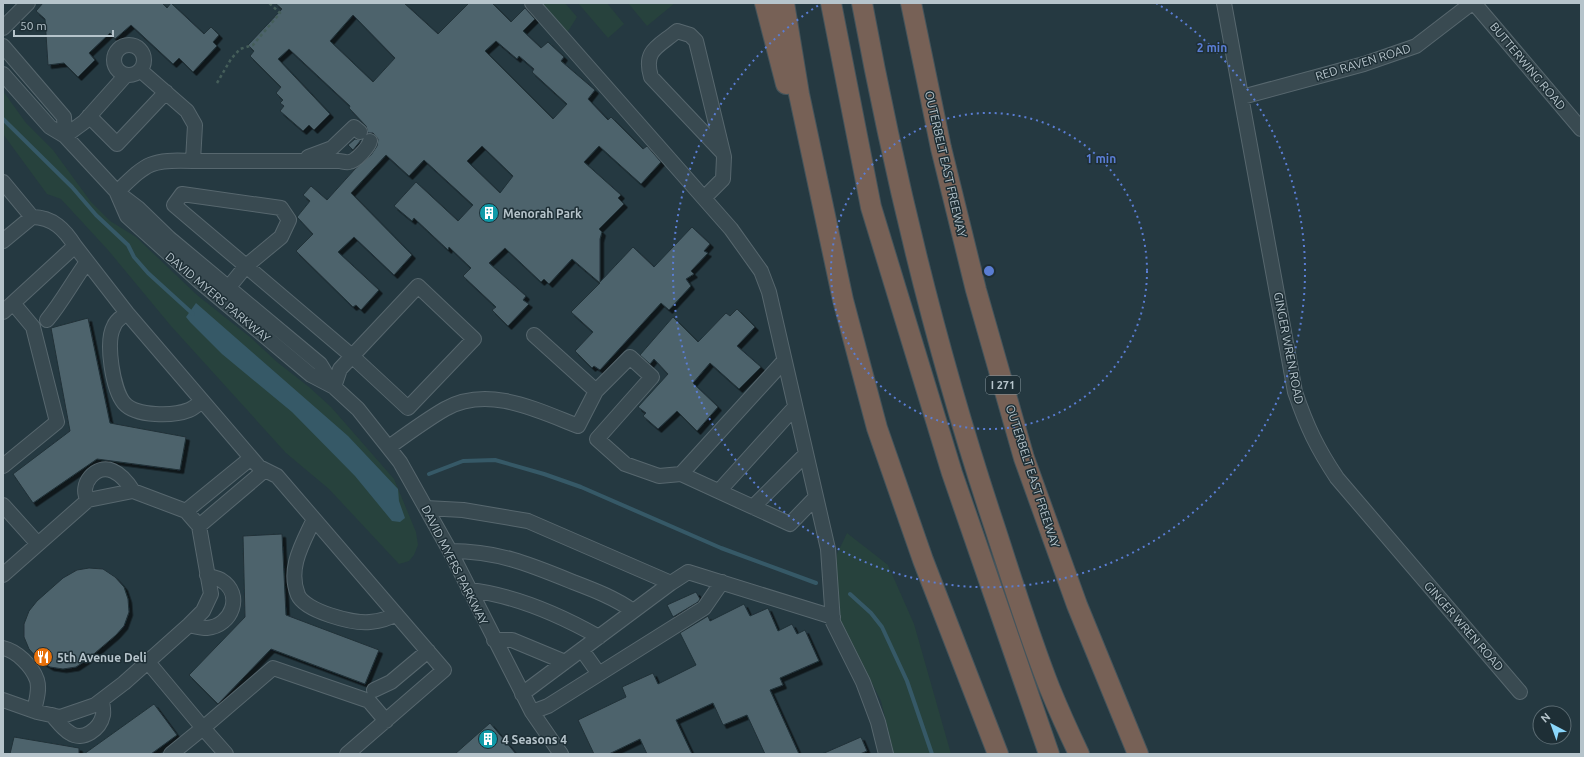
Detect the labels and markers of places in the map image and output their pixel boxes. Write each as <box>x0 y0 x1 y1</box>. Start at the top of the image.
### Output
building icon: Menorah Park <box>478 202 500 224</box>
place label: Menorah Park <box>503 207 582 220</box>
centre of rings <box>982 264 996 278</box>
restaurant icon: 5th Avenue Deli <box>32 646 54 668</box>
place label: 5th Avenue Deli <box>57 651 147 664</box>
building icon: 4 Seasons 4 <box>477 728 499 750</box>
place label: 4 Seasons 4 <box>502 733 567 746</box>

